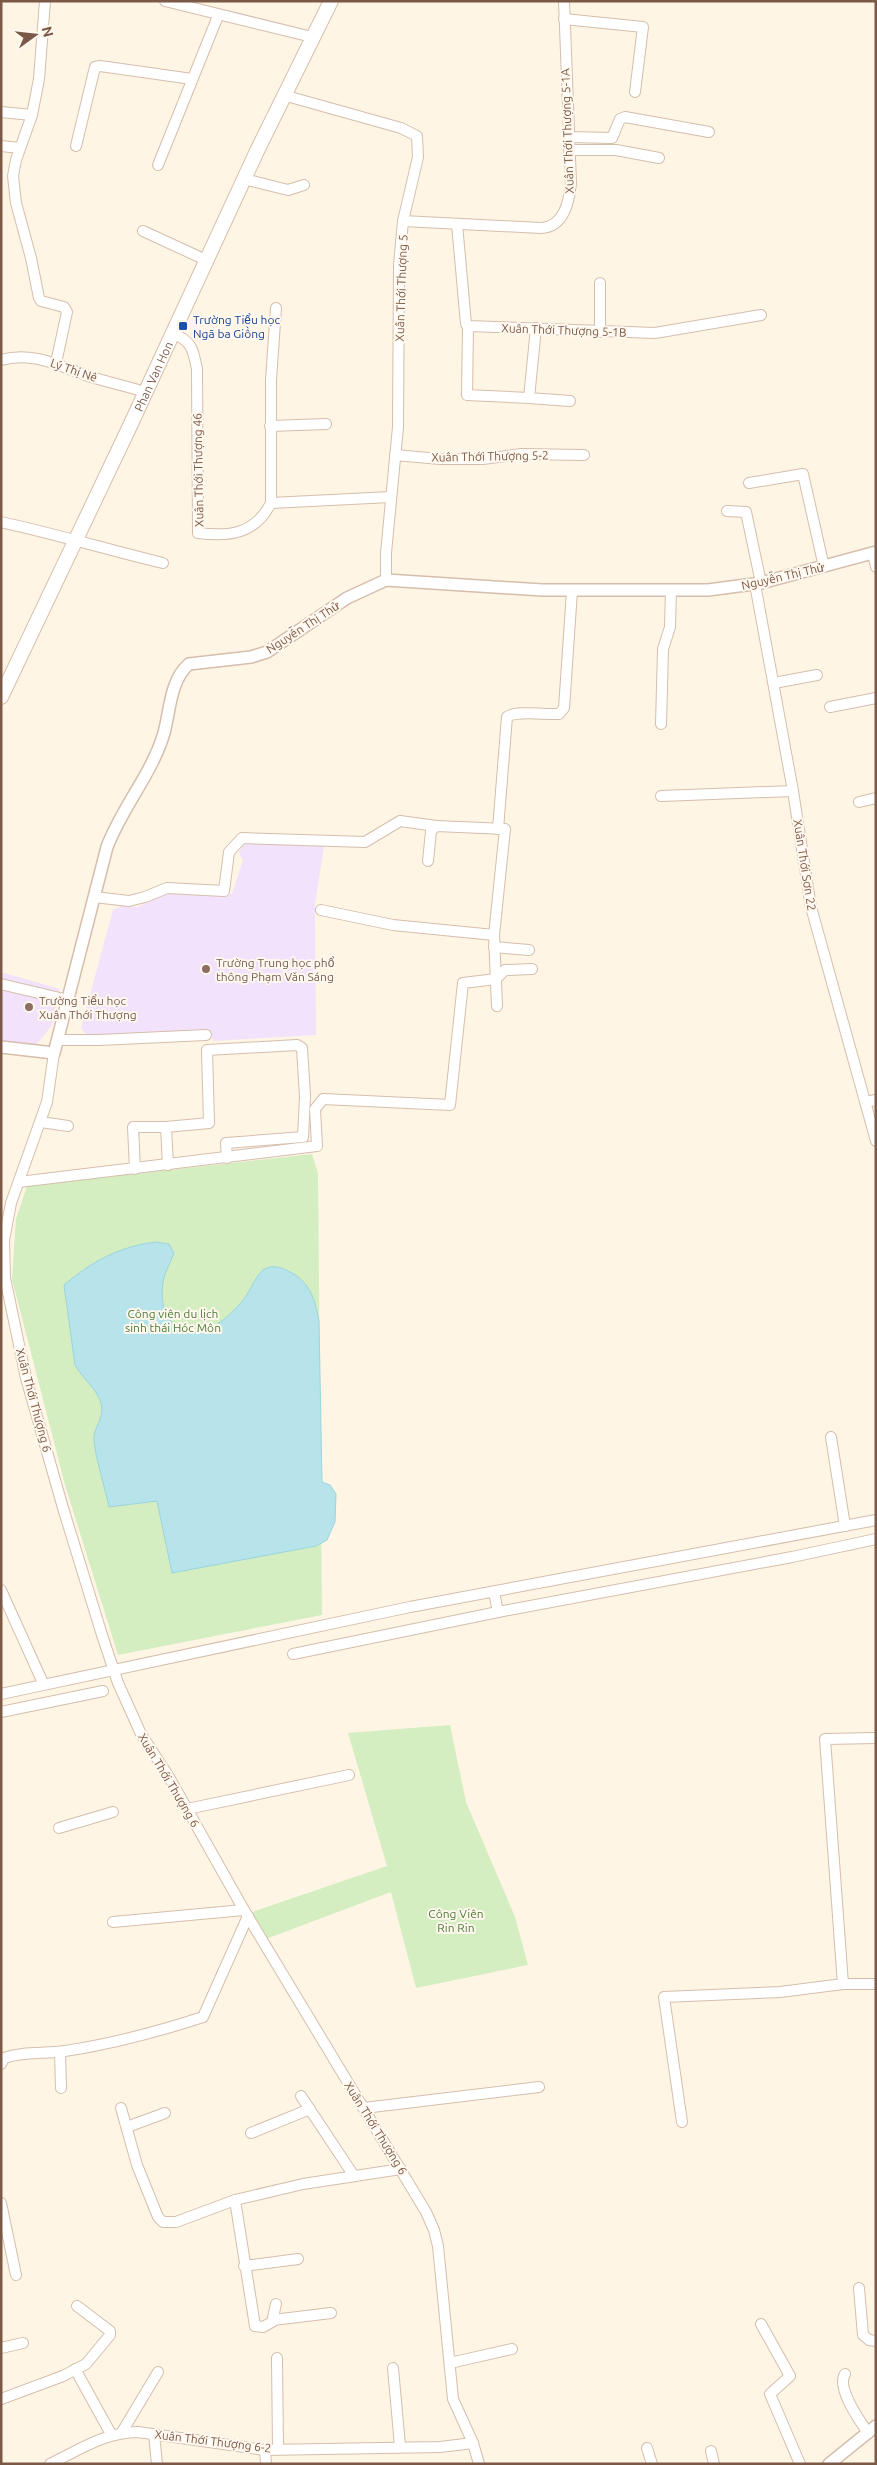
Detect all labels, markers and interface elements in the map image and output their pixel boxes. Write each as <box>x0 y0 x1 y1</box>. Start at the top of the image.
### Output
north arrow <box>10 10 60 60</box>
text: N <box>38 25 57 39</box>
street label: Xuân Thới Thượng 5-1A <box>558 68 577 194</box>
street label: Xuân Thới Thượng 5 <box>393 234 410 342</box>
place label: Trường Tiểu học Ngã ba Giồng <box>193 313 280 340</box>
marker: Trường Tiểu học Ngã ba Giồng <box>177 320 189 332</box>
street label: Xuân Thới Thượng 5-1B <box>501 321 627 340</box>
street label: Phan Van Hon <box>131 339 175 413</box>
street label: Lý Thị Nê <box>48 356 99 385</box>
street label: Xuân Thới Thượng 46 <box>191 413 206 527</box>
street label: Xuân Thới Thượng 5-2 <box>431 448 549 465</box>
street label: Nguyễn Thị Thử <box>740 560 826 593</box>
street label: Nguyễn Thị Thử <box>264 598 343 656</box>
street label: Xuân Thới Sơn 22 <box>791 818 819 912</box>
place label: Trường Trung học phổ thông Phạm Văn Sáng <box>216 956 335 984</box>
marker: Trường Trung học phổ thông Phạm Văn Sáng <box>200 963 212 975</box>
place label: Trường Tiểu học Xuân Thới Thượng <box>39 994 137 1022</box>
marker: Trường Tiểu học Xuân Thới Thượng <box>23 1001 35 1013</box>
park label: Công viên du lịch sinh thái Hóc Môn <box>125 1307 221 1334</box>
street label: Xuân Thới Thượng 6 <box>13 1347 54 1454</box>
street label: Xuân Thới Thượng 6 <box>135 1731 202 1830</box>
park label: Công Viên Rin Rin <box>428 1907 484 1934</box>
street label: Xuân Thới Thượng 6 <box>341 2079 410 2178</box>
street label: Xuân Thới Thượng 6-2 <box>154 2427 272 2456</box>

